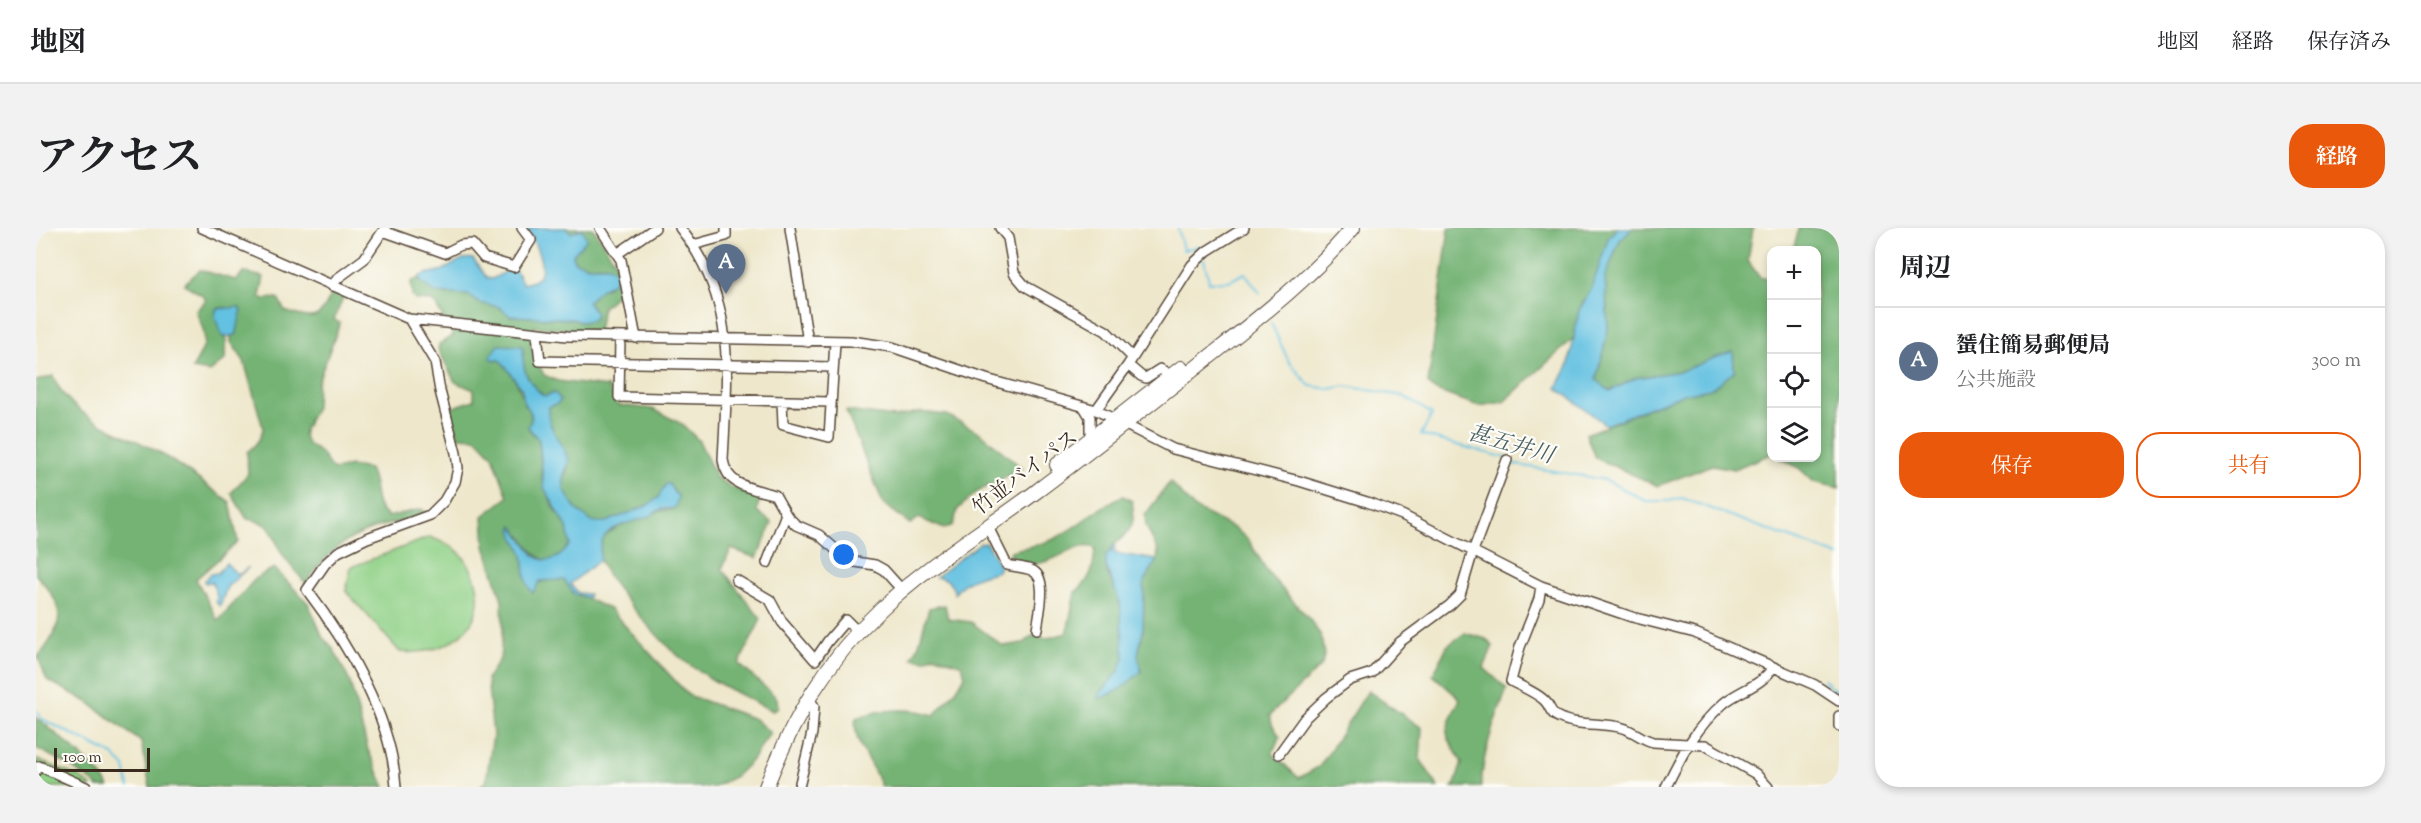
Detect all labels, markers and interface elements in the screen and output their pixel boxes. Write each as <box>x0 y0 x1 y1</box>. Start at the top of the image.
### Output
text: 地図 <box>30 24 86 64</box>
text: 地図 <box>2157 28 2199 58</box>
text: 経路 <box>2232 28 2274 58</box>
text: 保存済み <box>2307 28 2391 58</box>
button: 経路 <box>2289 124 2385 188</box>
text: アクセス <box>36 130 203 190</box>
pin: A <box>706 244 746 294</box>
map controls <box>1767 246 1821 462</box>
button: + <box>1767 246 1821 300</box>
text: 周辺 <box>1899 251 1951 288</box>
button: − <box>1767 300 1821 354</box>
text: 蜑住簡易郵便局 <box>1956 331 2110 363</box>
text: A <box>1910 347 1927 376</box>
text: 300 m <box>2311 347 2361 376</box>
button: locate <box>1767 354 1821 408</box>
text: 公共施設 <box>1956 367 2036 396</box>
button: layers <box>1767 408 1821 462</box>
water label: 甚五井川 <box>1463 418 1559 474</box>
street label: 竹並バイパス <box>967 424 1085 523</box>
button: 保存 <box>1899 432 2124 498</box>
button: 共有 <box>2136 432 2361 498</box>
your location <box>829 540 858 569</box>
scale bar <box>54 745 150 772</box>
text: 100 m <box>63 747 102 770</box>

